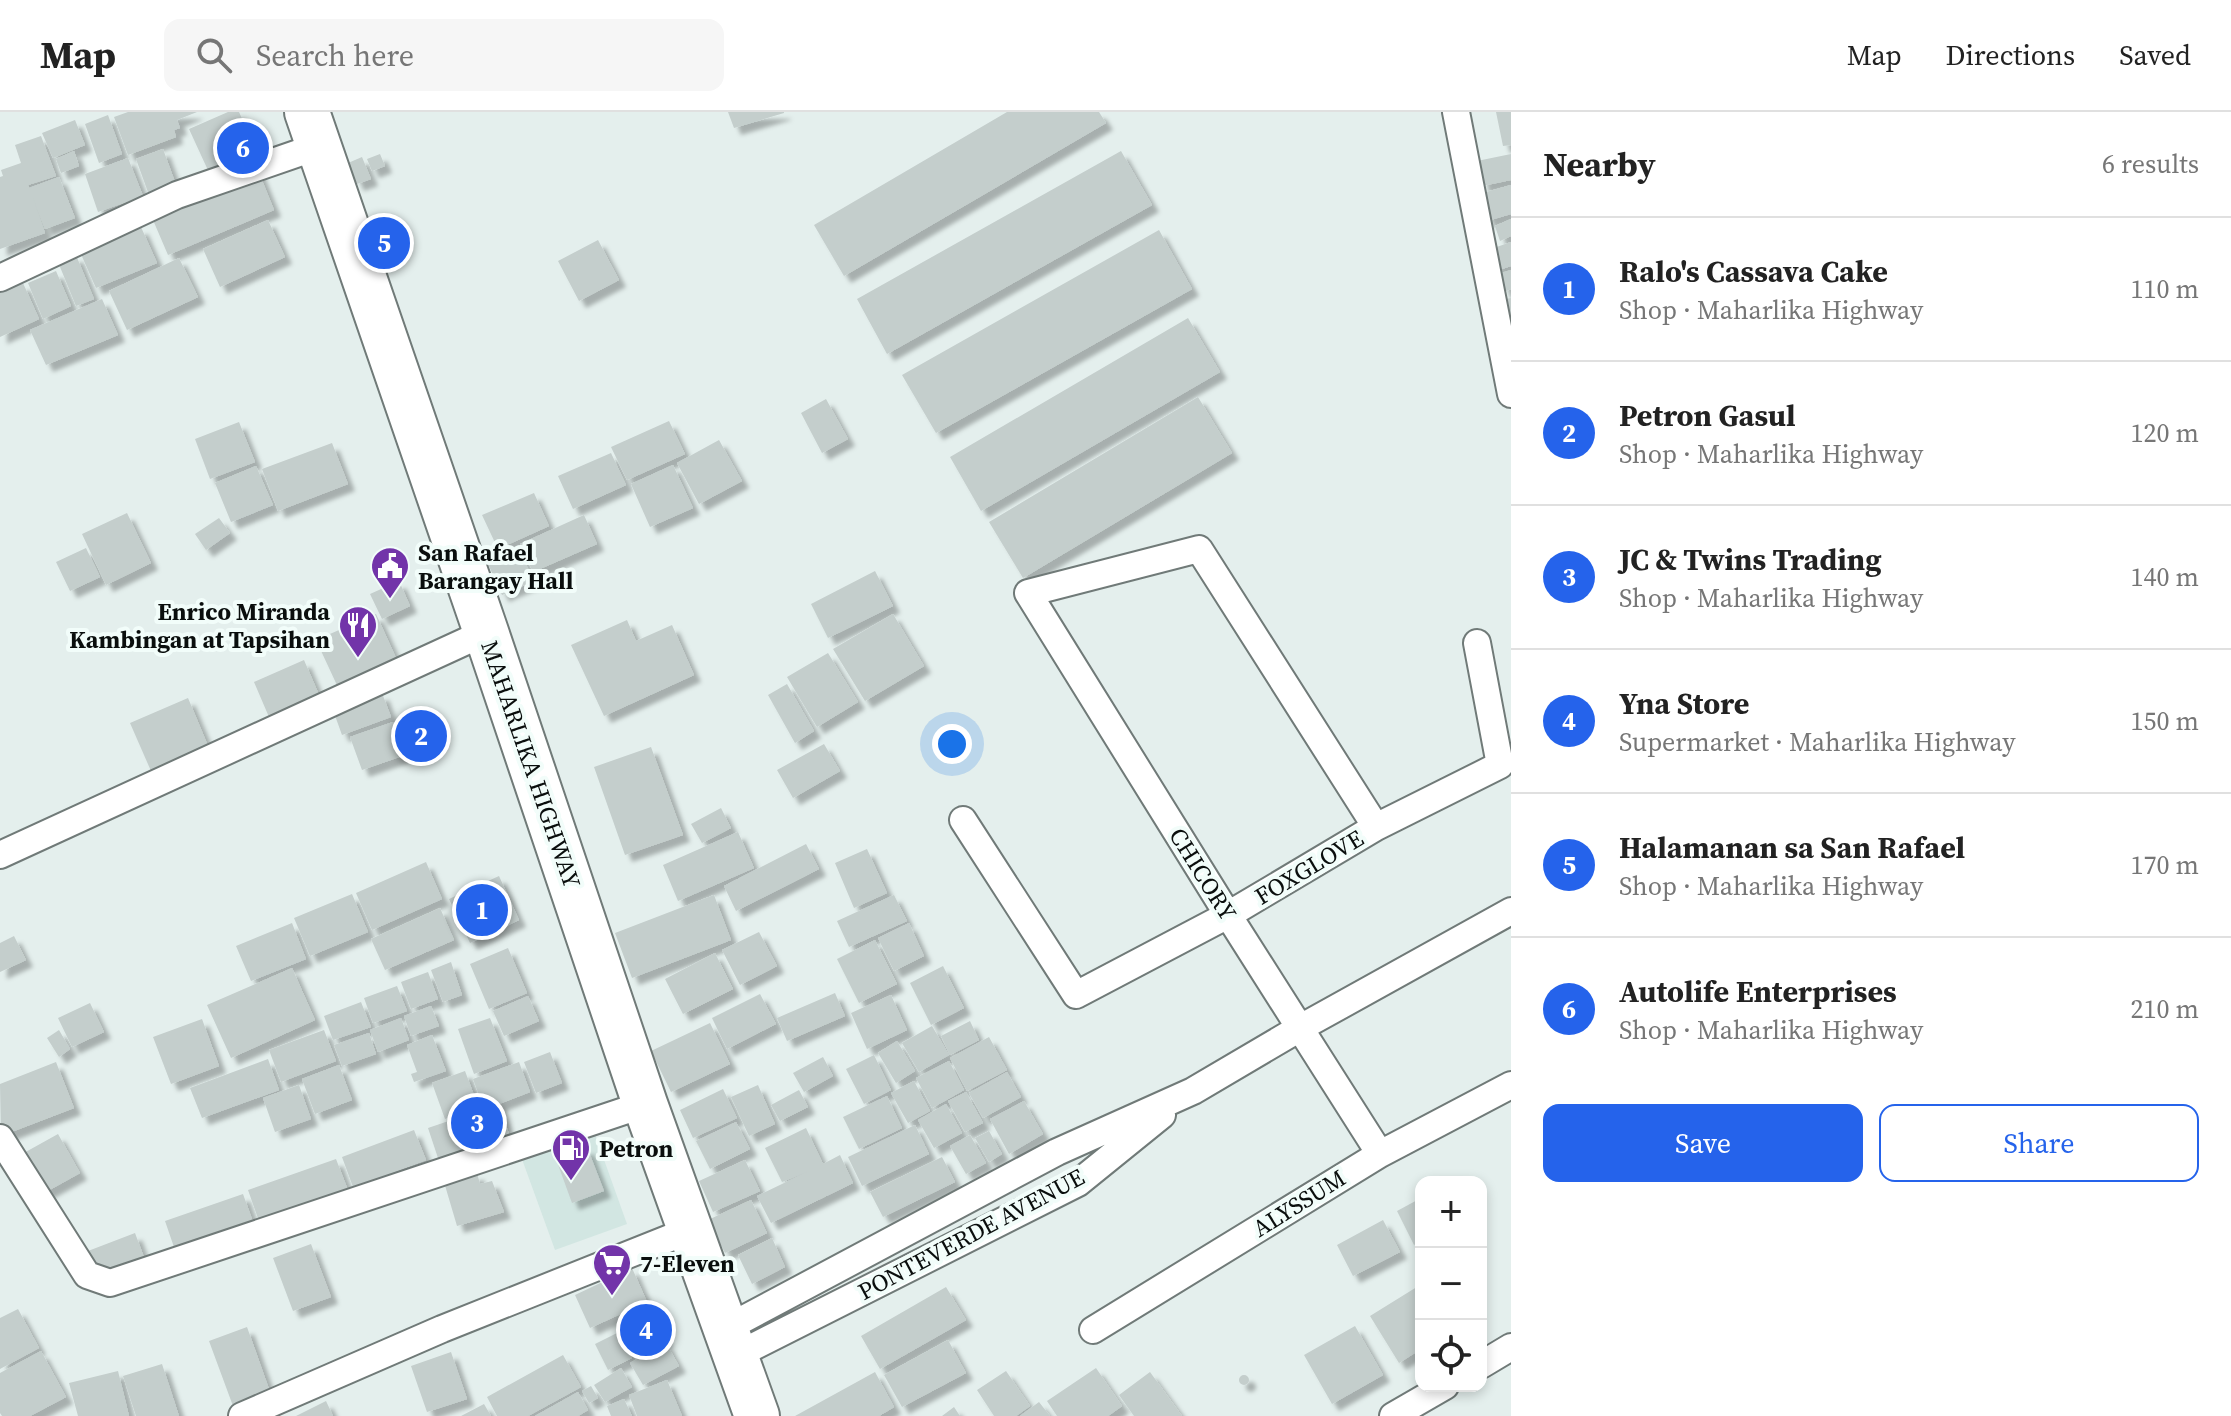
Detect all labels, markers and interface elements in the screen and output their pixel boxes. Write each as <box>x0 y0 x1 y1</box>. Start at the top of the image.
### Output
search box <box>164 19 724 91</box>
text: Map <box>40 29 116 81</box>
icon: search <box>192 33 236 77</box>
text: Search here <box>256 35 414 76</box>
text: Map <box>1847 36 1902 74</box>
text: Directions <box>1946 36 2075 74</box>
text: Saved <box>2119 36 2191 74</box>
pin: 6 <box>217 118 269 178</box>
text: Nearby <box>1543 141 1656 187</box>
text: 6 results <box>2102 146 2199 182</box>
pin: 5 <box>358 213 410 273</box>
text: Ralo's Cassava Cake <box>1619 251 1888 292</box>
text: 1 <box>1562 271 1576 307</box>
text: 110 m <box>2131 271 2199 307</box>
text: Shop · Maharlika Highway <box>1619 292 1923 328</box>
text: Petron Gasul <box>1619 395 1796 436</box>
text: 2 <box>1562 415 1576 451</box>
text: 120 m <box>2131 415 2199 451</box>
text: Shop · Maharlika Highway <box>1619 436 1923 472</box>
place label: San Rafael Barangay Hall <box>418 536 574 597</box>
text: JC & Twins Trading <box>1619 539 1882 580</box>
public building icon: San Rafael Barangay Hall <box>369 545 411 600</box>
text: 3 <box>1562 559 1576 595</box>
text: 140 m <box>2131 559 2199 595</box>
text: Shop · Maharlika Highway <box>1619 580 1923 616</box>
place label: Enrico Miranda Kambingan at Tapsihan <box>69 595 330 656</box>
restaurant icon: Enrico Miranda Kambingan at Tapsihan <box>337 604 379 659</box>
street label: MAHARLIKA HIGHWAY <box>473 636 589 892</box>
text: Yna Store <box>1619 683 1749 724</box>
text: 4 <box>1562 703 1576 739</box>
text: 150 m <box>2131 703 2199 739</box>
pin: 2 <box>395 706 447 766</box>
your location <box>932 724 972 764</box>
text: Supermarket · Maharlika Highway <box>1619 724 2016 760</box>
street label: CHICORY <box>1162 821 1244 927</box>
street label: FOXGLOVE <box>1248 822 1370 912</box>
text: Halamanan sa San Rafael <box>1619 827 1965 868</box>
text: 5 <box>1562 847 1576 883</box>
text: 170 m <box>2131 847 2199 883</box>
text: Shop · Maharlika Highway <box>1619 868 1923 904</box>
pin: 1 <box>456 880 508 940</box>
text: Autolife Enterprises <box>1619 971 1897 1012</box>
text: 6 <box>1562 991 1576 1027</box>
text: 210 m <box>2131 991 2199 1027</box>
text: Shop · Maharlika Highway <box>1619 1012 1923 1048</box>
pin: 3 <box>451 1093 503 1153</box>
button: Save <box>1543 1104 1863 1182</box>
button: Share <box>1879 1104 2199 1182</box>
fuel station icon: Petron <box>550 1127 592 1182</box>
place label: Petron <box>599 1132 674 1165</box>
street label: PONTEVERDE AVENUE <box>852 1160 1090 1308</box>
street label: ALYSSUM <box>1246 1161 1352 1245</box>
map controls <box>1415 1176 1487 1392</box>
button: + <box>1415 1176 1487 1248</box>
supermarket icon: 7-Eleven <box>591 1242 633 1297</box>
place label: 7-Eleven <box>640 1247 735 1280</box>
button: − <box>1415 1248 1487 1320</box>
pin: 4 <box>620 1300 672 1360</box>
button: locate <box>1415 1320 1487 1392</box>

